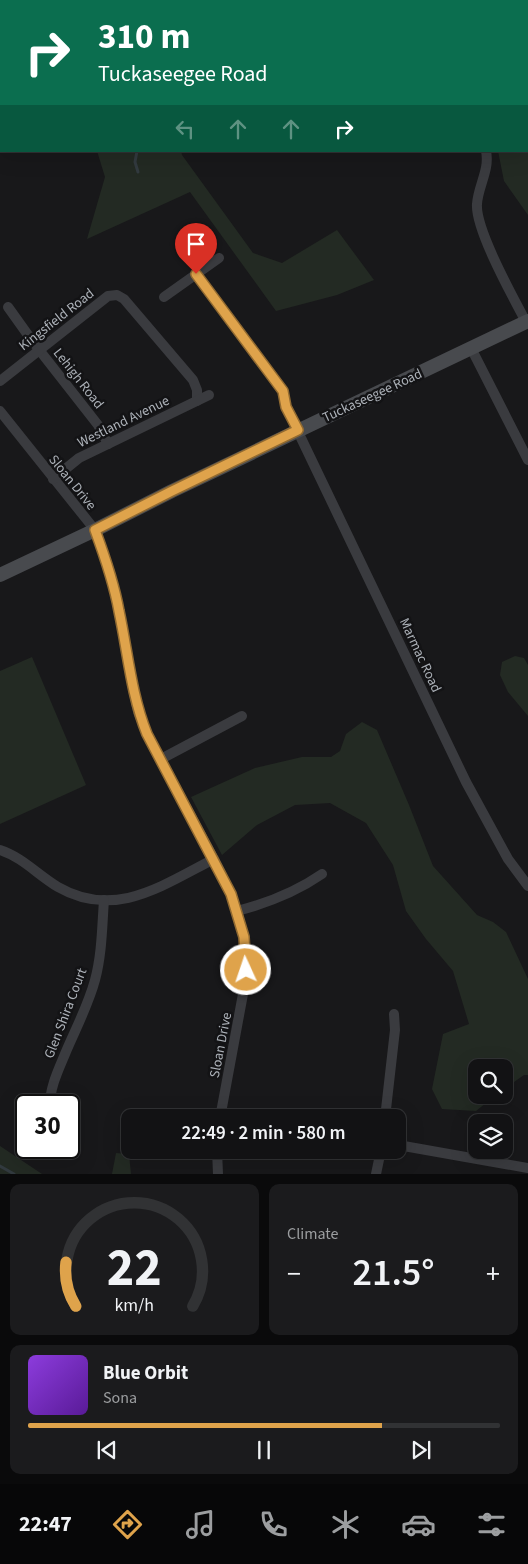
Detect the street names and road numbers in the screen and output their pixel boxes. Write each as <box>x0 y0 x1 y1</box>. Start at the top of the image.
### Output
street label: Kingsfield Road <box>15 284 99 356</box>
street label: Lehigh Road <box>48 344 108 413</box>
street label: Tuckaseegee Road <box>319 364 426 428</box>
street label: Westland Avenue <box>74 391 173 453</box>
street label: Sloan Drive <box>44 451 101 515</box>
street label: Marmac Road <box>394 615 446 696</box>
street label: Glen Shira Court <box>40 965 92 1061</box>
street label: Sloan Drive <box>205 1011 237 1080</box>

